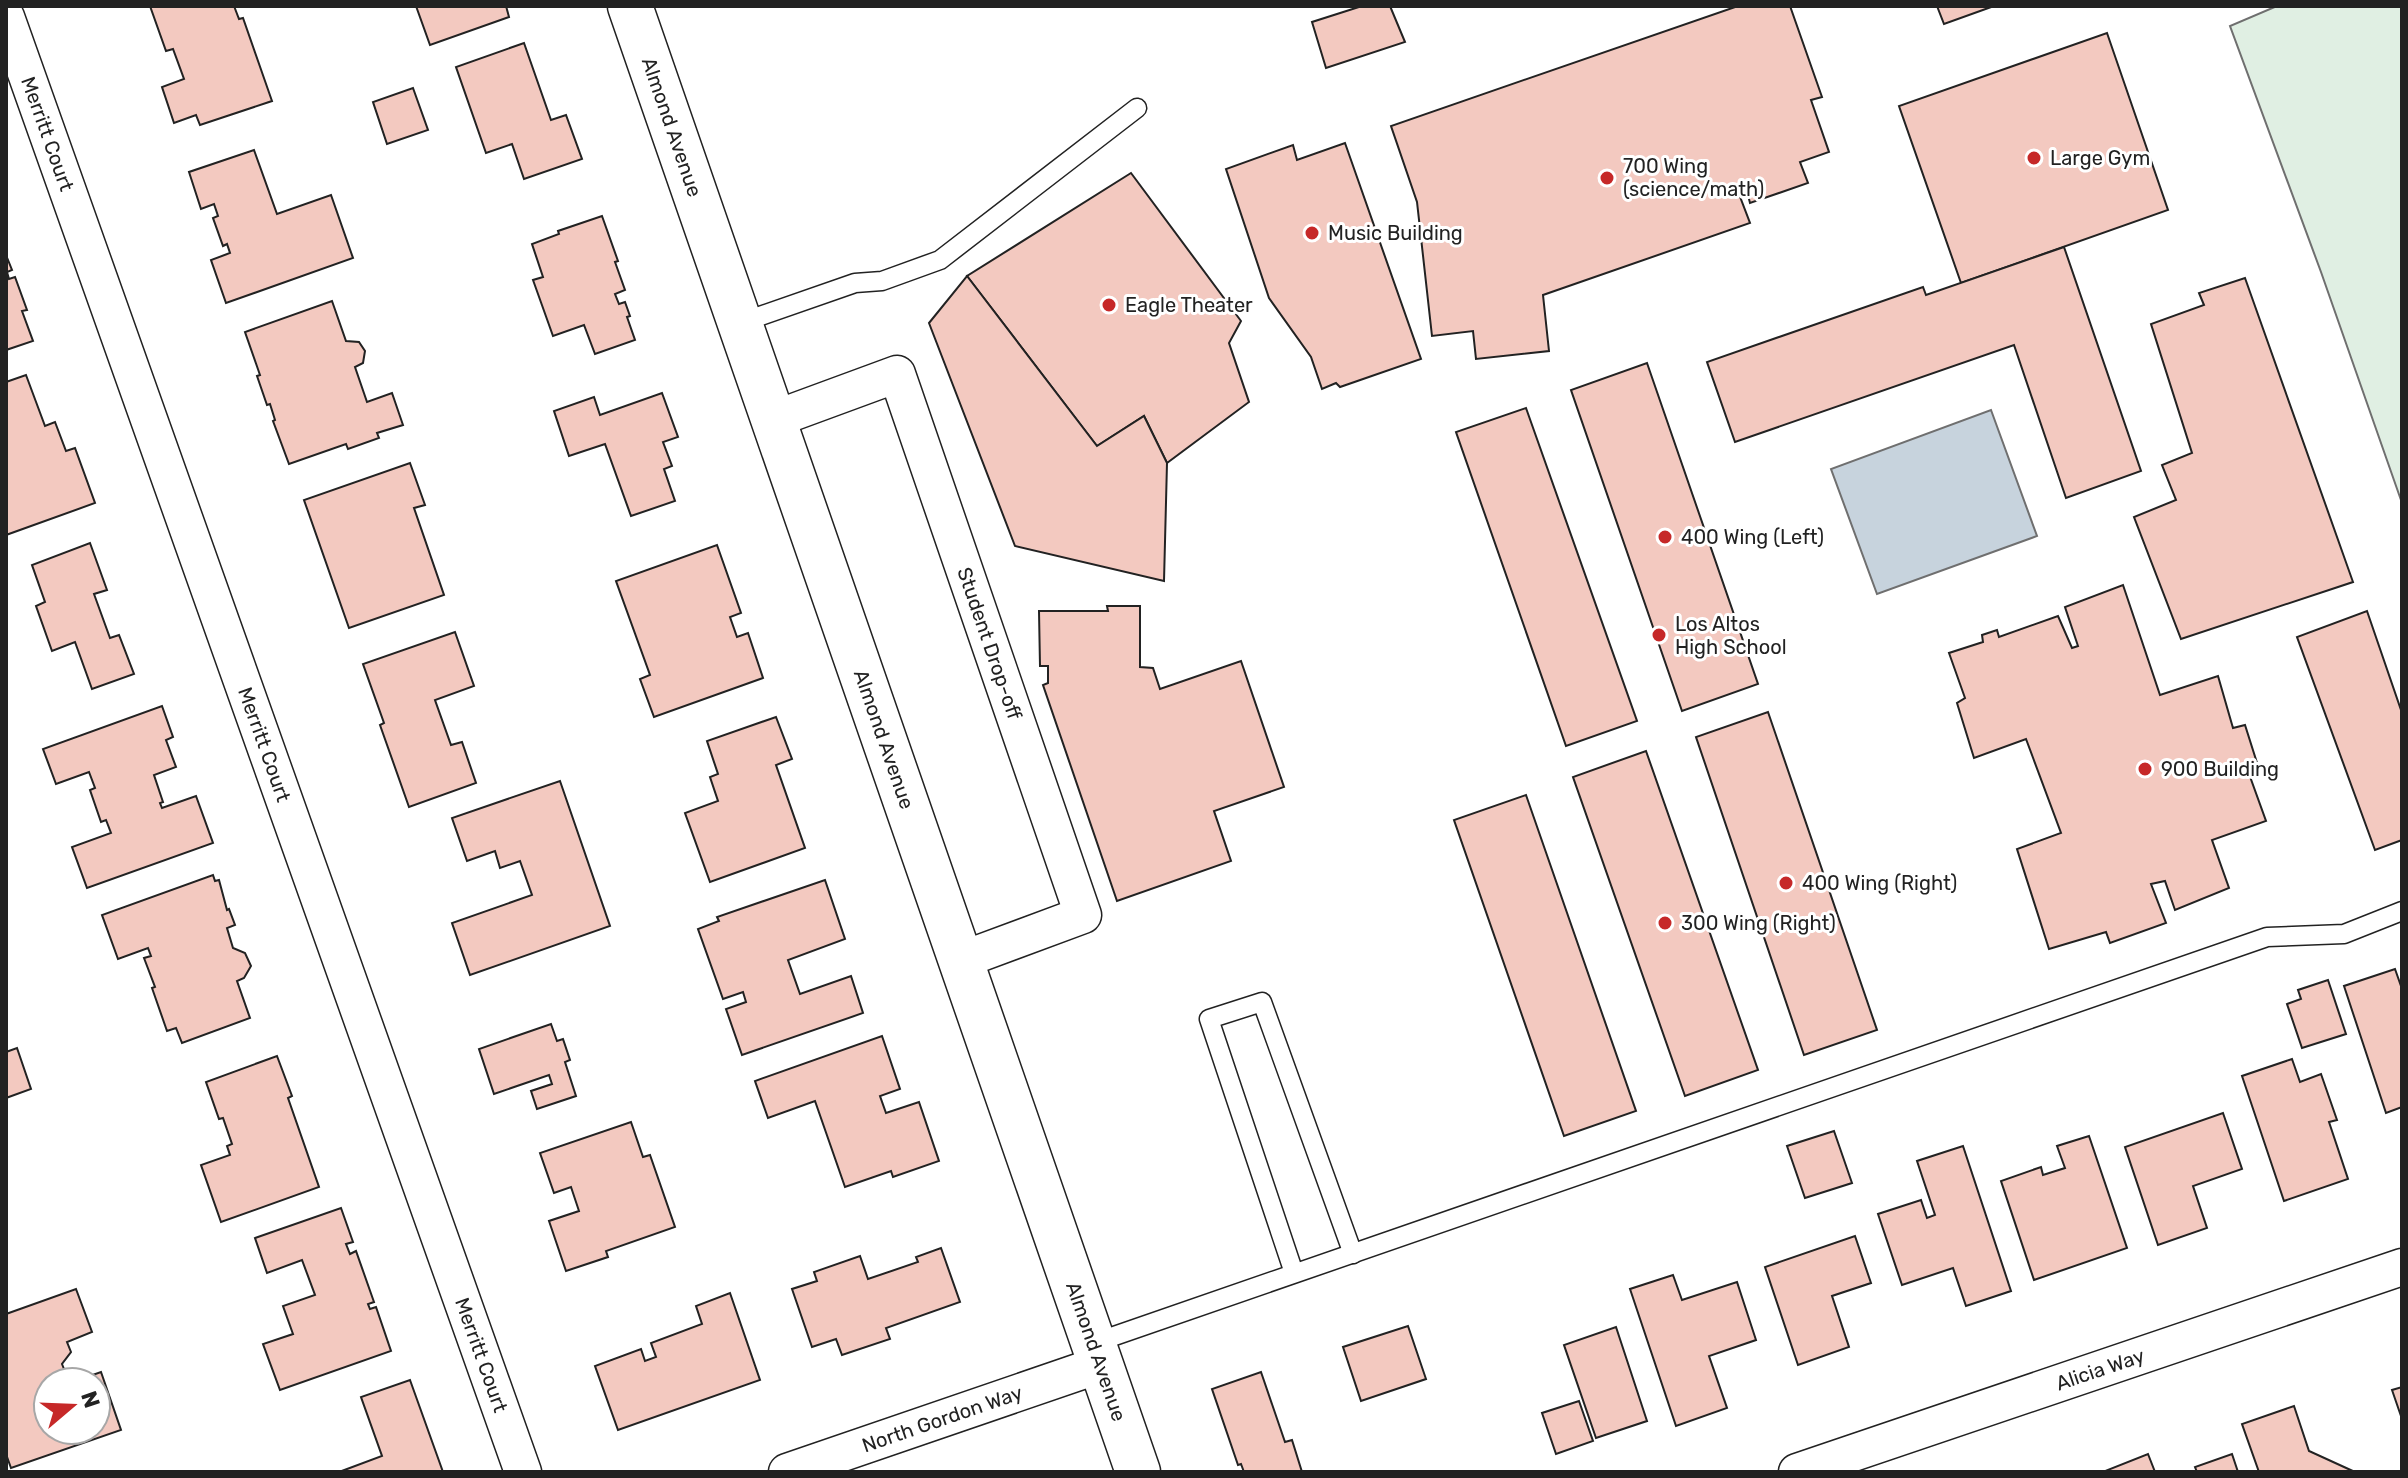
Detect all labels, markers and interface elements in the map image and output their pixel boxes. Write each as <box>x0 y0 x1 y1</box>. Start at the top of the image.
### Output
street label: Almond Avenue <box>637 54 707 200</box>
street label: Merritt Court <box>16 73 79 195</box>
place label: Large Gym <box>2050 146 2150 170</box>
marker: Large Gym <box>2025 149 2043 167</box>
place label: 700 Wing (science/math) <box>1623 154 1764 201</box>
marker: 700 Wing (science/math) <box>1598 169 1616 187</box>
place label: Music Building <box>1328 221 1463 245</box>
marker: Music Building <box>1303 224 1321 242</box>
place label: Eagle Theater <box>1125 293 1253 317</box>
marker: Eagle Theater <box>1100 296 1118 314</box>
place label: 400 Wing (Left) <box>1681 525 1824 549</box>
marker: 400 Wing (Left) <box>1656 528 1674 546</box>
street label: Student Drop-off <box>952 564 1027 723</box>
place label: Los Altos High School <box>1675 612 1787 659</box>
marker: Los Altos High School <box>1650 626 1668 644</box>
street label: Almond Avenue <box>849 666 919 812</box>
street label: Merritt Court <box>233 684 296 805</box>
place label: 900 Building <box>2161 757 2279 781</box>
marker: 900 Building <box>2136 760 2154 778</box>
place label: 400 Wing (Right) <box>1802 871 1957 895</box>
marker: 400 Wing (Right) <box>1777 874 1795 892</box>
place label: 300 Wing (Right) <box>1681 911 1836 935</box>
marker: 300 Wing (Right) <box>1656 914 1674 932</box>
street label: Almond Avenue <box>1061 1279 1131 1424</box>
street label: Merritt Court <box>450 1294 513 1416</box>
street label: Alicia Way <box>2053 1343 2148 1395</box>
north arrow <box>32 1366 112 1446</box>
street label: North Gordon Way <box>859 1380 1025 1457</box>
text: N <box>75 1388 106 1412</box>

